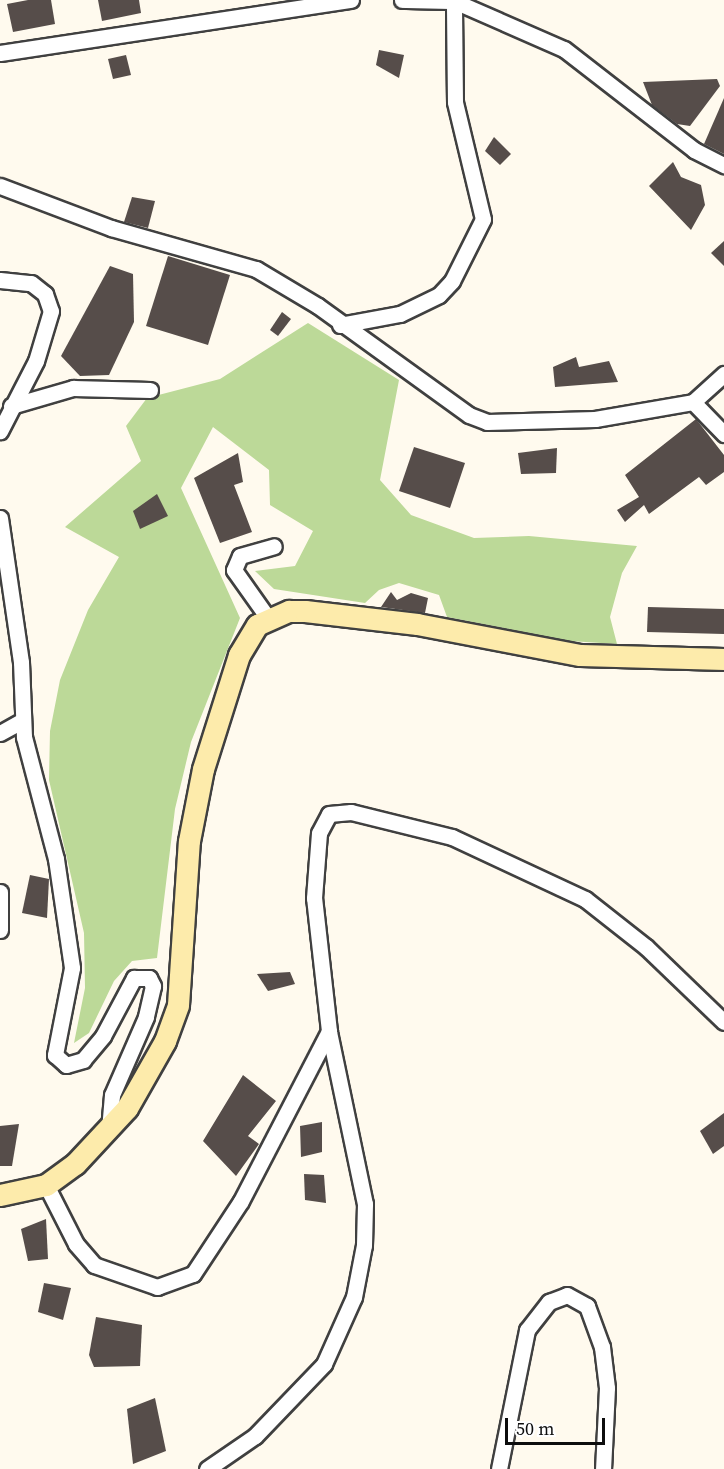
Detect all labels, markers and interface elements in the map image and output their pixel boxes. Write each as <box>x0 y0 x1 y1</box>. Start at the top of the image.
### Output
scale bar <box>508 1406 608 1444</box>
text: 50 m <box>516 1416 554 1441</box>

